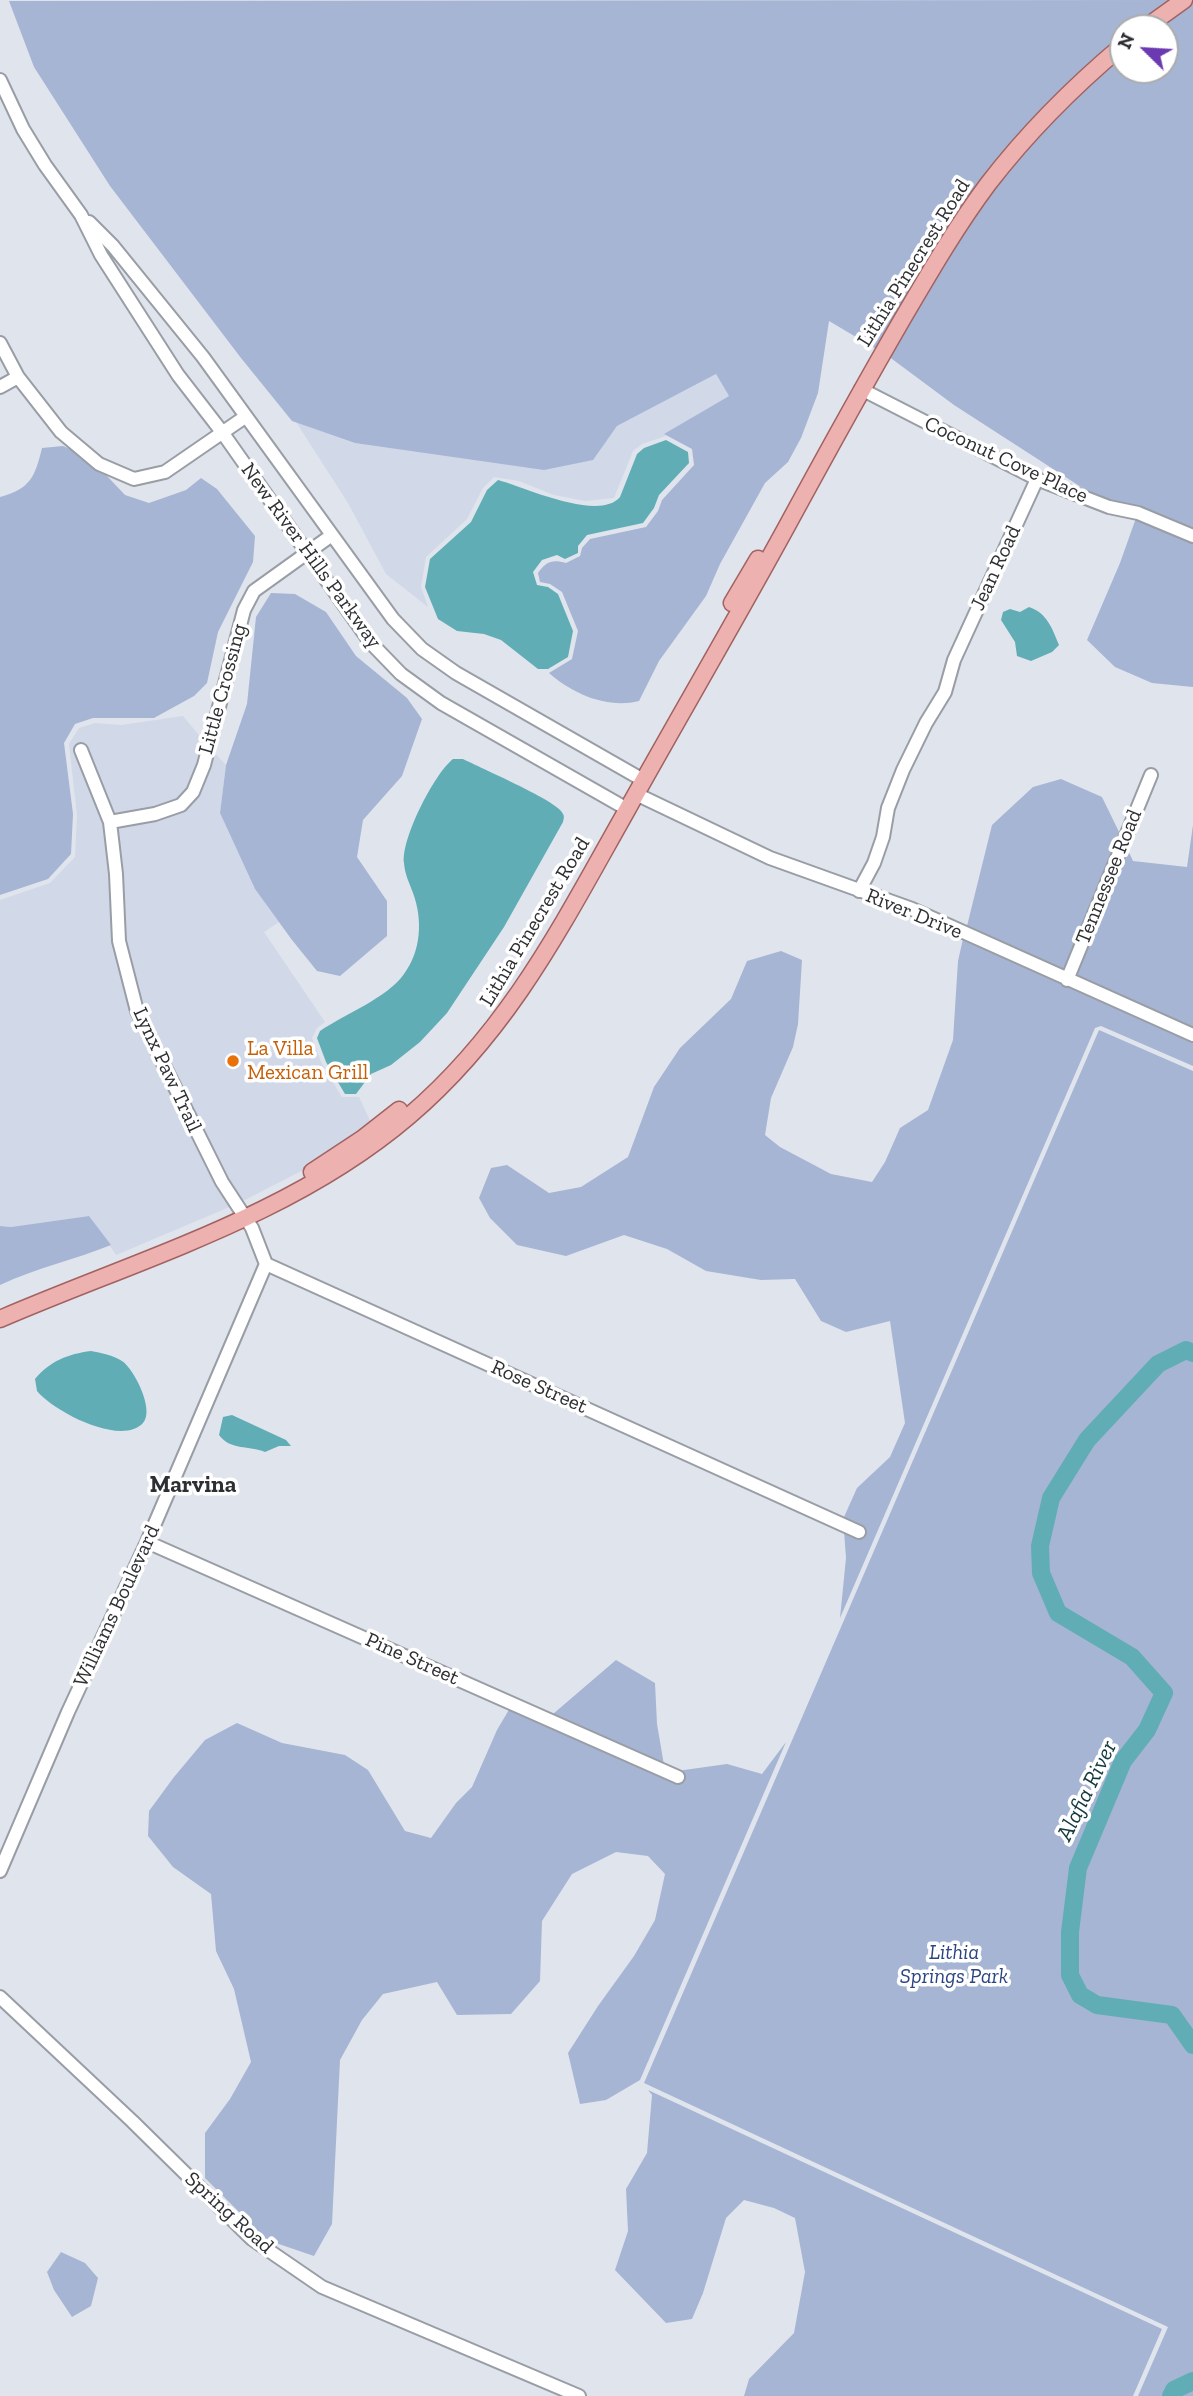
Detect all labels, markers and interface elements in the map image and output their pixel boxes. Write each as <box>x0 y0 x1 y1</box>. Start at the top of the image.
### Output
north arrow <box>1109 14 1179 84</box>
text: N <box>1113 30 1140 52</box>
street label: Lithia Pinecrest Road <box>852 175 976 351</box>
street label: Coconut Cove Place <box>920 411 1092 509</box>
street label: New River Hills Parkway <box>235 458 387 654</box>
street label: Jean Road <box>965 521 1027 615</box>
street label: Little Crossing <box>193 621 253 757</box>
street label: Tennessee Road <box>1070 806 1148 948</box>
street label: Lithia Pinecrest Road <box>475 833 595 1011</box>
street label: River Drive <box>862 883 966 945</box>
street label: Lynx Paw Trail <box>127 1004 207 1136</box>
place label: La Villa Mexican Grill <box>247 1036 368 1086</box>
marker: La Villa Mexican Grill <box>225 1053 241 1069</box>
street label: Rose Street <box>487 1355 591 1419</box>
district label: Marvina <box>150 1471 236 1499</box>
street label: Williams Boulevard <box>68 1521 166 1691</box>
street label: Pine Street <box>361 1627 463 1691</box>
water label: Alafia River <box>1051 1736 1123 1846</box>
park label: Lithia Springs Park <box>900 1940 1008 1990</box>
street label: Spring Road <box>179 2167 279 2259</box>

